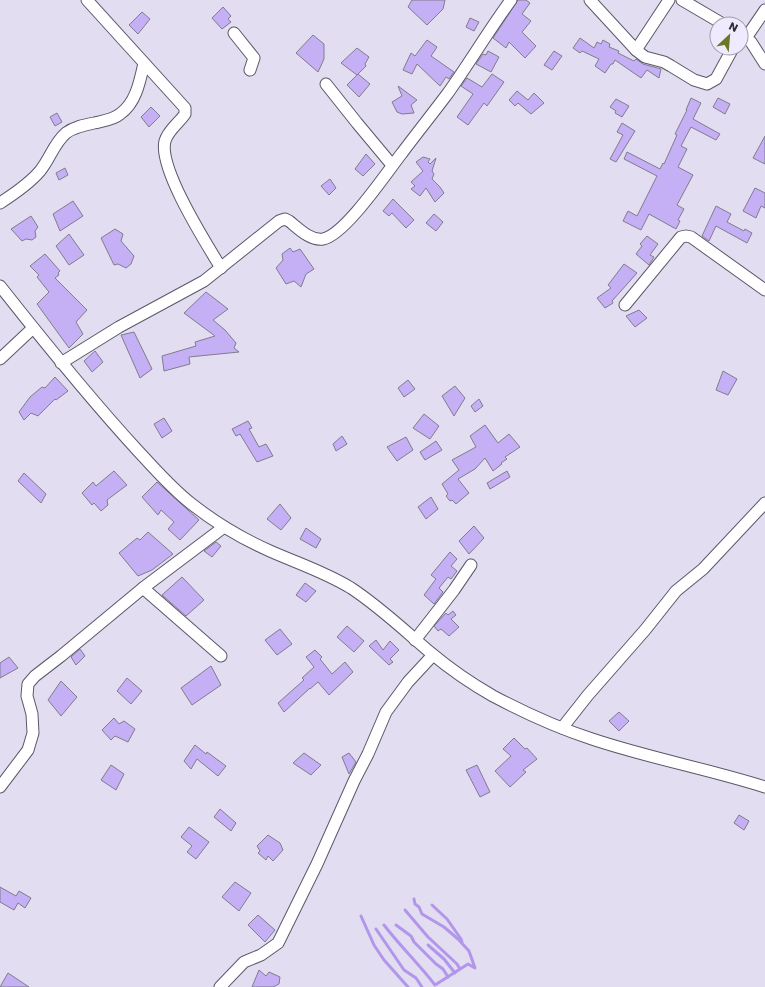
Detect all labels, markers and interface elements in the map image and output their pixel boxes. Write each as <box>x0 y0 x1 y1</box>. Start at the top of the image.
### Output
north arrow <box>709 16 749 56</box>
text: N <box>726 18 741 36</box>

